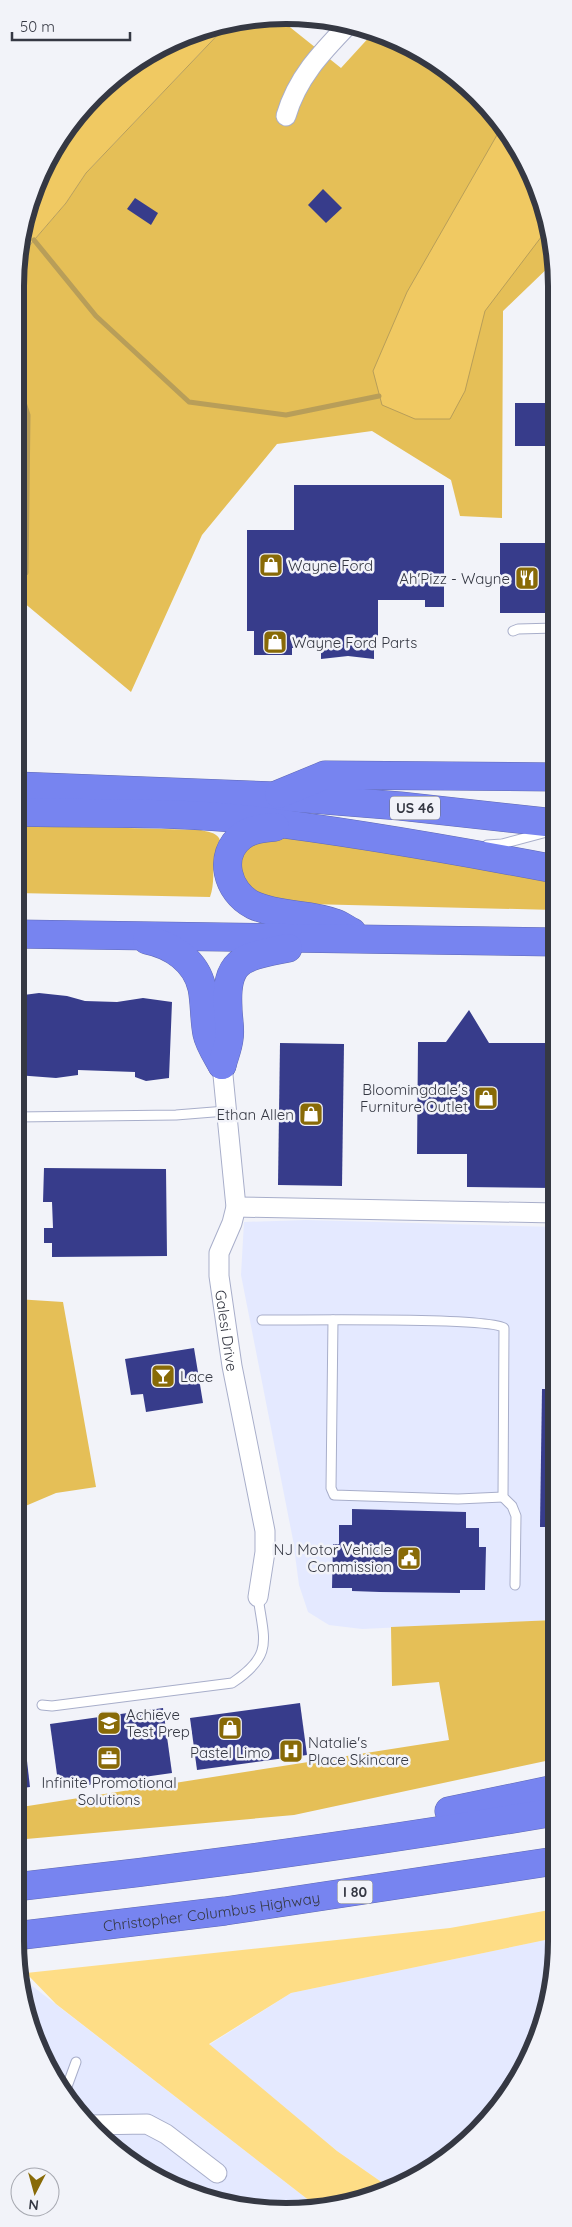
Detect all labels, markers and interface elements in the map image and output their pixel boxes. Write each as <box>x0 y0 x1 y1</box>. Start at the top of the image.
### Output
scale bar <box>12 10 130 42</box>
text: 50 m <box>20 17 55 36</box>
shop icon: Wayne Ford <box>258 552 284 578</box>
place label: Wayne Ford <box>288 556 373 575</box>
restaurant icon: Ah'Pizz - Wayne <box>514 565 540 591</box>
place label: Ah'Pizz - Wayne <box>399 569 510 588</box>
shop icon: Wayne Ford Parts <box>262 629 288 655</box>
place label: Wayne Ford Parts <box>292 633 417 652</box>
road number: US 46 <box>390 796 440 820</box>
place label: Bloomingdale's Furniture Outlet <box>360 1080 468 1116</box>
shop icon: Bloomingdale's Furniture Outlet <box>473 1085 499 1111</box>
shop icon: Ethan Allen <box>298 1101 324 1127</box>
place label: Ethan Allen <box>216 1105 294 1124</box>
street label: Galesi Drive <box>212 1289 242 1373</box>
bar icon: Lace <box>150 1363 176 1389</box>
place label: Lace <box>180 1367 213 1386</box>
place label: NJ Motor Vehicle Commission <box>274 1540 392 1576</box>
public building icon: NJ Motor Vehicle Commission <box>396 1545 422 1571</box>
place label: Achieve Test Prep <box>126 1705 190 1741</box>
school or university icon: Achieve Test Prep <box>96 1710 122 1736</box>
shop icon: Pastel Limo <box>217 1715 243 1741</box>
place label: Natalie's Place Skincare <box>308 1733 409 1769</box>
hospital icon: Natalie's Place Skincare <box>278 1738 304 1764</box>
place label: Pastel Limo <box>190 1743 270 1762</box>
office icon: Infinite Promotional Solutions <box>96 1745 122 1771</box>
place label: Infinite Promotional Solutions <box>41 1773 177 1809</box>
road number: I 80 <box>338 1880 372 1904</box>
street label: Christopher Columbus Highway <box>102 1887 321 1935</box>
north arrow <box>10 2167 60 2217</box>
text: N <box>28 2195 40 2214</box>

